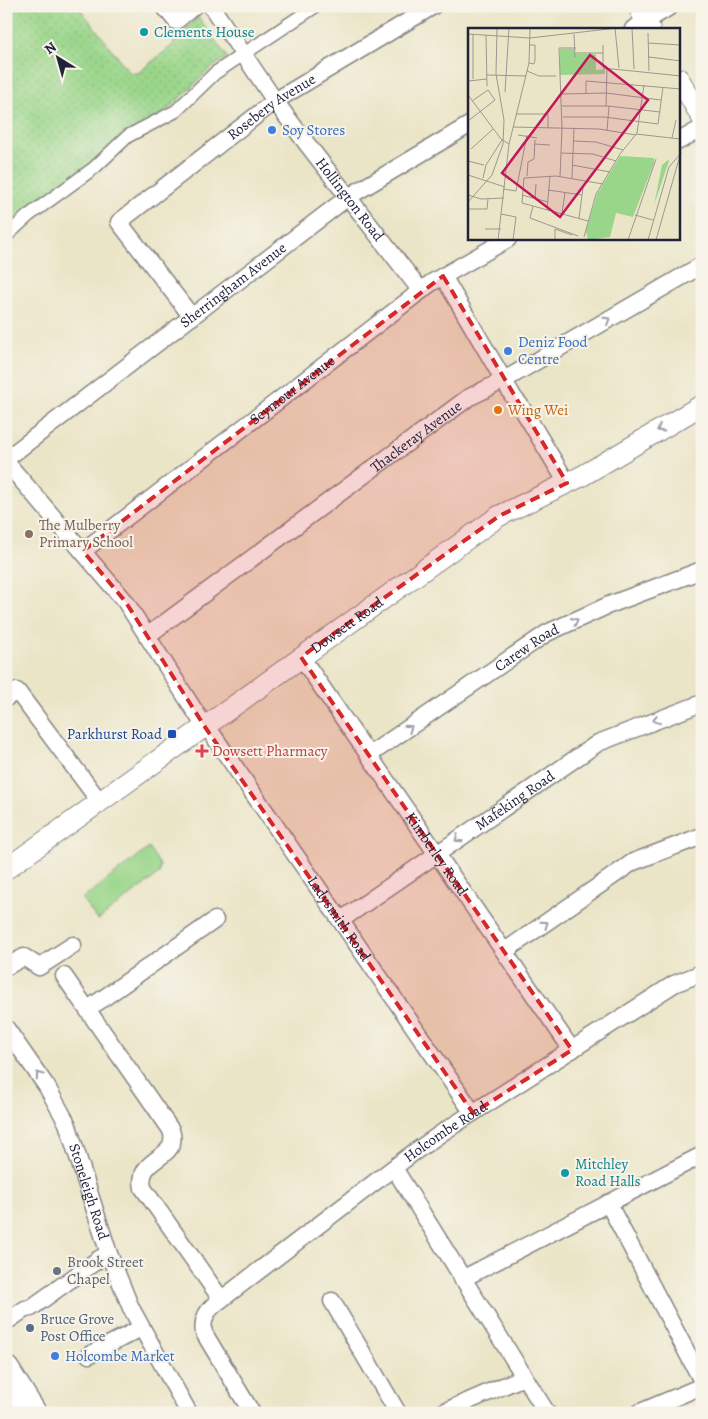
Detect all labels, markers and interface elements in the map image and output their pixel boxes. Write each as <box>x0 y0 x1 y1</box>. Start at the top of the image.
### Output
place label: Clements House <box>154 22 255 42</box>
marker: Clements House <box>138 26 150 38</box>
inset map <box>468 28 680 240</box>
north arrow <box>32 32 82 82</box>
text: N <box>41 37 60 59</box>
street label: Rosebery Avenue <box>223 69 319 145</box>
place label: Soy Stores <box>282 120 345 140</box>
marker: Soy Stores <box>266 124 278 136</box>
street label: Hollington Road <box>311 153 389 246</box>
street label: Sherringham Avenue <box>176 238 291 332</box>
one-way arrow <box>601 316 610 326</box>
place label: Deniz Food Centre <box>518 332 589 369</box>
marker: Deniz Food Centre <box>502 345 514 357</box>
street label: Seymour Avenue <box>245 351 339 429</box>
street label: Thackeray Avenue <box>366 396 466 477</box>
place label: Wing Wei <box>507 400 568 420</box>
marker: Wing Wei <box>492 404 504 416</box>
one-way arrow <box>656 423 665 433</box>
place label: The Mulberry Primary School <box>39 515 133 552</box>
marker: The Mulberry Primary School <box>23 528 35 540</box>
street label: Dowsett Road <box>306 592 388 658</box>
one-way arrow <box>570 616 579 627</box>
street label: Carew Road <box>491 619 563 676</box>
one-way arrow <box>652 714 661 724</box>
place label: Parkhurst Road <box>67 724 163 744</box>
one-way arrow <box>403 725 413 734</box>
marker: Parkhurst Road <box>166 728 178 740</box>
place label: Dowsett Pharmacy <box>212 741 328 761</box>
marker: Dowsett Pharmacy <box>196 745 208 757</box>
street label: Mafeking Road <box>471 765 559 835</box>
street label: Kimberley Road <box>401 808 473 900</box>
one-way arrow <box>454 833 464 842</box>
street label: Ladysmith Road <box>303 872 376 966</box>
one-way arrow <box>539 921 549 930</box>
one-way arrow <box>36 1071 45 1081</box>
street label: Holcombe Road <box>399 1096 492 1167</box>
street label: Stoneleigh Road <box>64 1141 114 1243</box>
place label: Mitchley Road Halls <box>575 1154 641 1191</box>
marker: Mitchley Road Halls <box>559 1167 571 1179</box>
place label: Brook Street Chapel <box>67 1252 144 1289</box>
marker: Brook Street Chapel <box>51 1265 63 1277</box>
place label: Bruce Grove Post Office <box>40 1309 114 1346</box>
marker: Bruce Grove Post Office <box>24 1322 36 1334</box>
place label: Holcombe Market <box>65 1346 175 1366</box>
marker: Holcombe Market <box>49 1350 61 1362</box>

